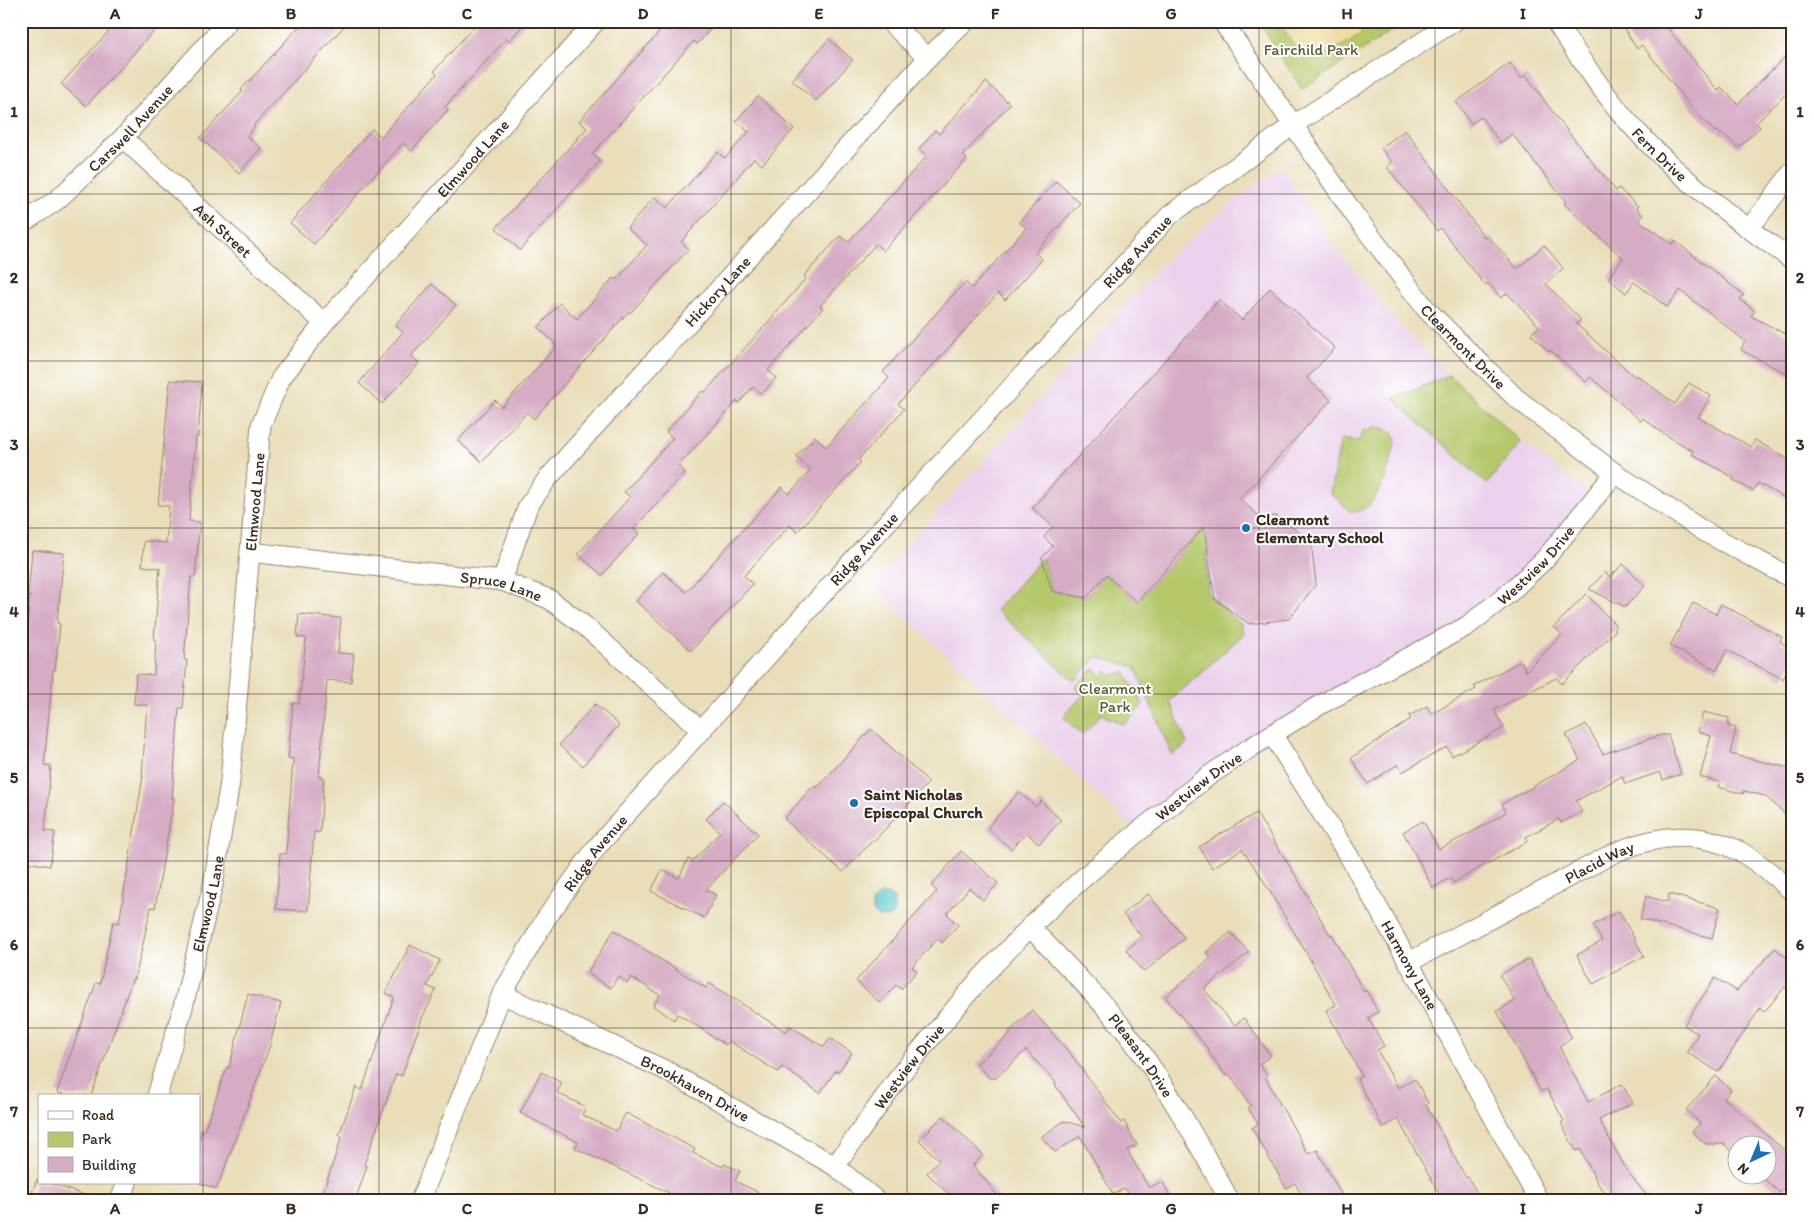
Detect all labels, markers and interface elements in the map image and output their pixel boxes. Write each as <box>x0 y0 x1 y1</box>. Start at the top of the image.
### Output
text: A <box>109 4 121 23</box>
text: B <box>286 4 297 23</box>
text: C <box>462 4 473 23</box>
text: D <box>638 4 649 23</box>
text: E <box>815 4 824 23</box>
text: F <box>991 4 1000 23</box>
text: G <box>1165 4 1177 23</box>
text: H <box>1341 4 1353 23</box>
text: I <box>1520 4 1526 23</box>
text: J <box>1694 4 1703 23</box>
park label: Fairchild Park <box>1264 40 1359 59</box>
street label: Carswell Avenue <box>84 80 176 176</box>
text: 1 <box>10 102 18 121</box>
text: 1 <box>1796 102 1804 121</box>
street label: Elmwood Lane <box>433 115 513 201</box>
street label: Fern Drive <box>1628 123 1692 185</box>
street label: Ash Street <box>190 199 256 261</box>
street label: Ridge Avenue <box>1098 210 1175 292</box>
street label: Hickory Lane <box>680 252 754 330</box>
text: 2 <box>10 268 19 287</box>
text: 2 <box>1796 268 1805 287</box>
street label: Clearmont Drive <box>1417 300 1510 393</box>
text: 3 <box>10 435 19 454</box>
text: 3 <box>1796 435 1805 454</box>
street label: Elmwood Lane <box>241 452 268 552</box>
street label: Ridge Avenue <box>825 508 902 589</box>
place label: Clearmont Elementary School <box>1256 510 1384 548</box>
street label: Westview Drive <box>1493 521 1578 609</box>
marker: Clearmont Elementary School <box>1240 522 1252 534</box>
street label: Spruce Lane <box>459 567 545 605</box>
text: 4 <box>9 602 19 621</box>
text: 4 <box>1795 602 1805 621</box>
park label: Clearmont Park <box>1079 679 1152 716</box>
street label: Westview Drive <box>1151 747 1245 824</box>
text: 5 <box>10 768 19 787</box>
text: 5 <box>1796 768 1805 787</box>
place label: Saint Nicholas Episcopal Church <box>864 785 983 823</box>
marker: Saint Nicholas Episcopal Church <box>848 797 860 809</box>
street label: Ridge Avenue <box>559 810 631 895</box>
street label: Placid Way <box>1561 837 1637 887</box>
street label: Elmwood Lane <box>187 854 227 954</box>
street label: Harmony Lane <box>1377 917 1442 1013</box>
text: 6 <box>10 935 19 954</box>
text: 6 <box>1796 935 1805 954</box>
street label: Pleasant Drive <box>1105 1009 1178 1101</box>
street label: Westview Drive <box>869 1020 948 1113</box>
street label: Brookhaven Drive <box>638 1051 753 1126</box>
legend <box>38 1094 200 1184</box>
text: 7 <box>9 1102 18 1121</box>
text: 7 <box>1795 1102 1804 1121</box>
text: Road <box>82 1106 115 1124</box>
text: Park <box>82 1130 112 1148</box>
north arrow <box>1726 1134 1776 1184</box>
text: Building <box>82 1156 136 1174</box>
text: N <box>1734 1160 1753 1178</box>
text: A <box>109 1199 121 1218</box>
text: B <box>286 1199 297 1218</box>
text: C <box>462 1199 473 1218</box>
text: D <box>638 1199 649 1218</box>
text: E <box>815 1199 824 1218</box>
text: F <box>991 1199 1000 1218</box>
text: G <box>1165 1199 1177 1218</box>
text: H <box>1341 1199 1353 1218</box>
text: I <box>1520 1199 1526 1218</box>
text: J <box>1694 1199 1703 1218</box>

